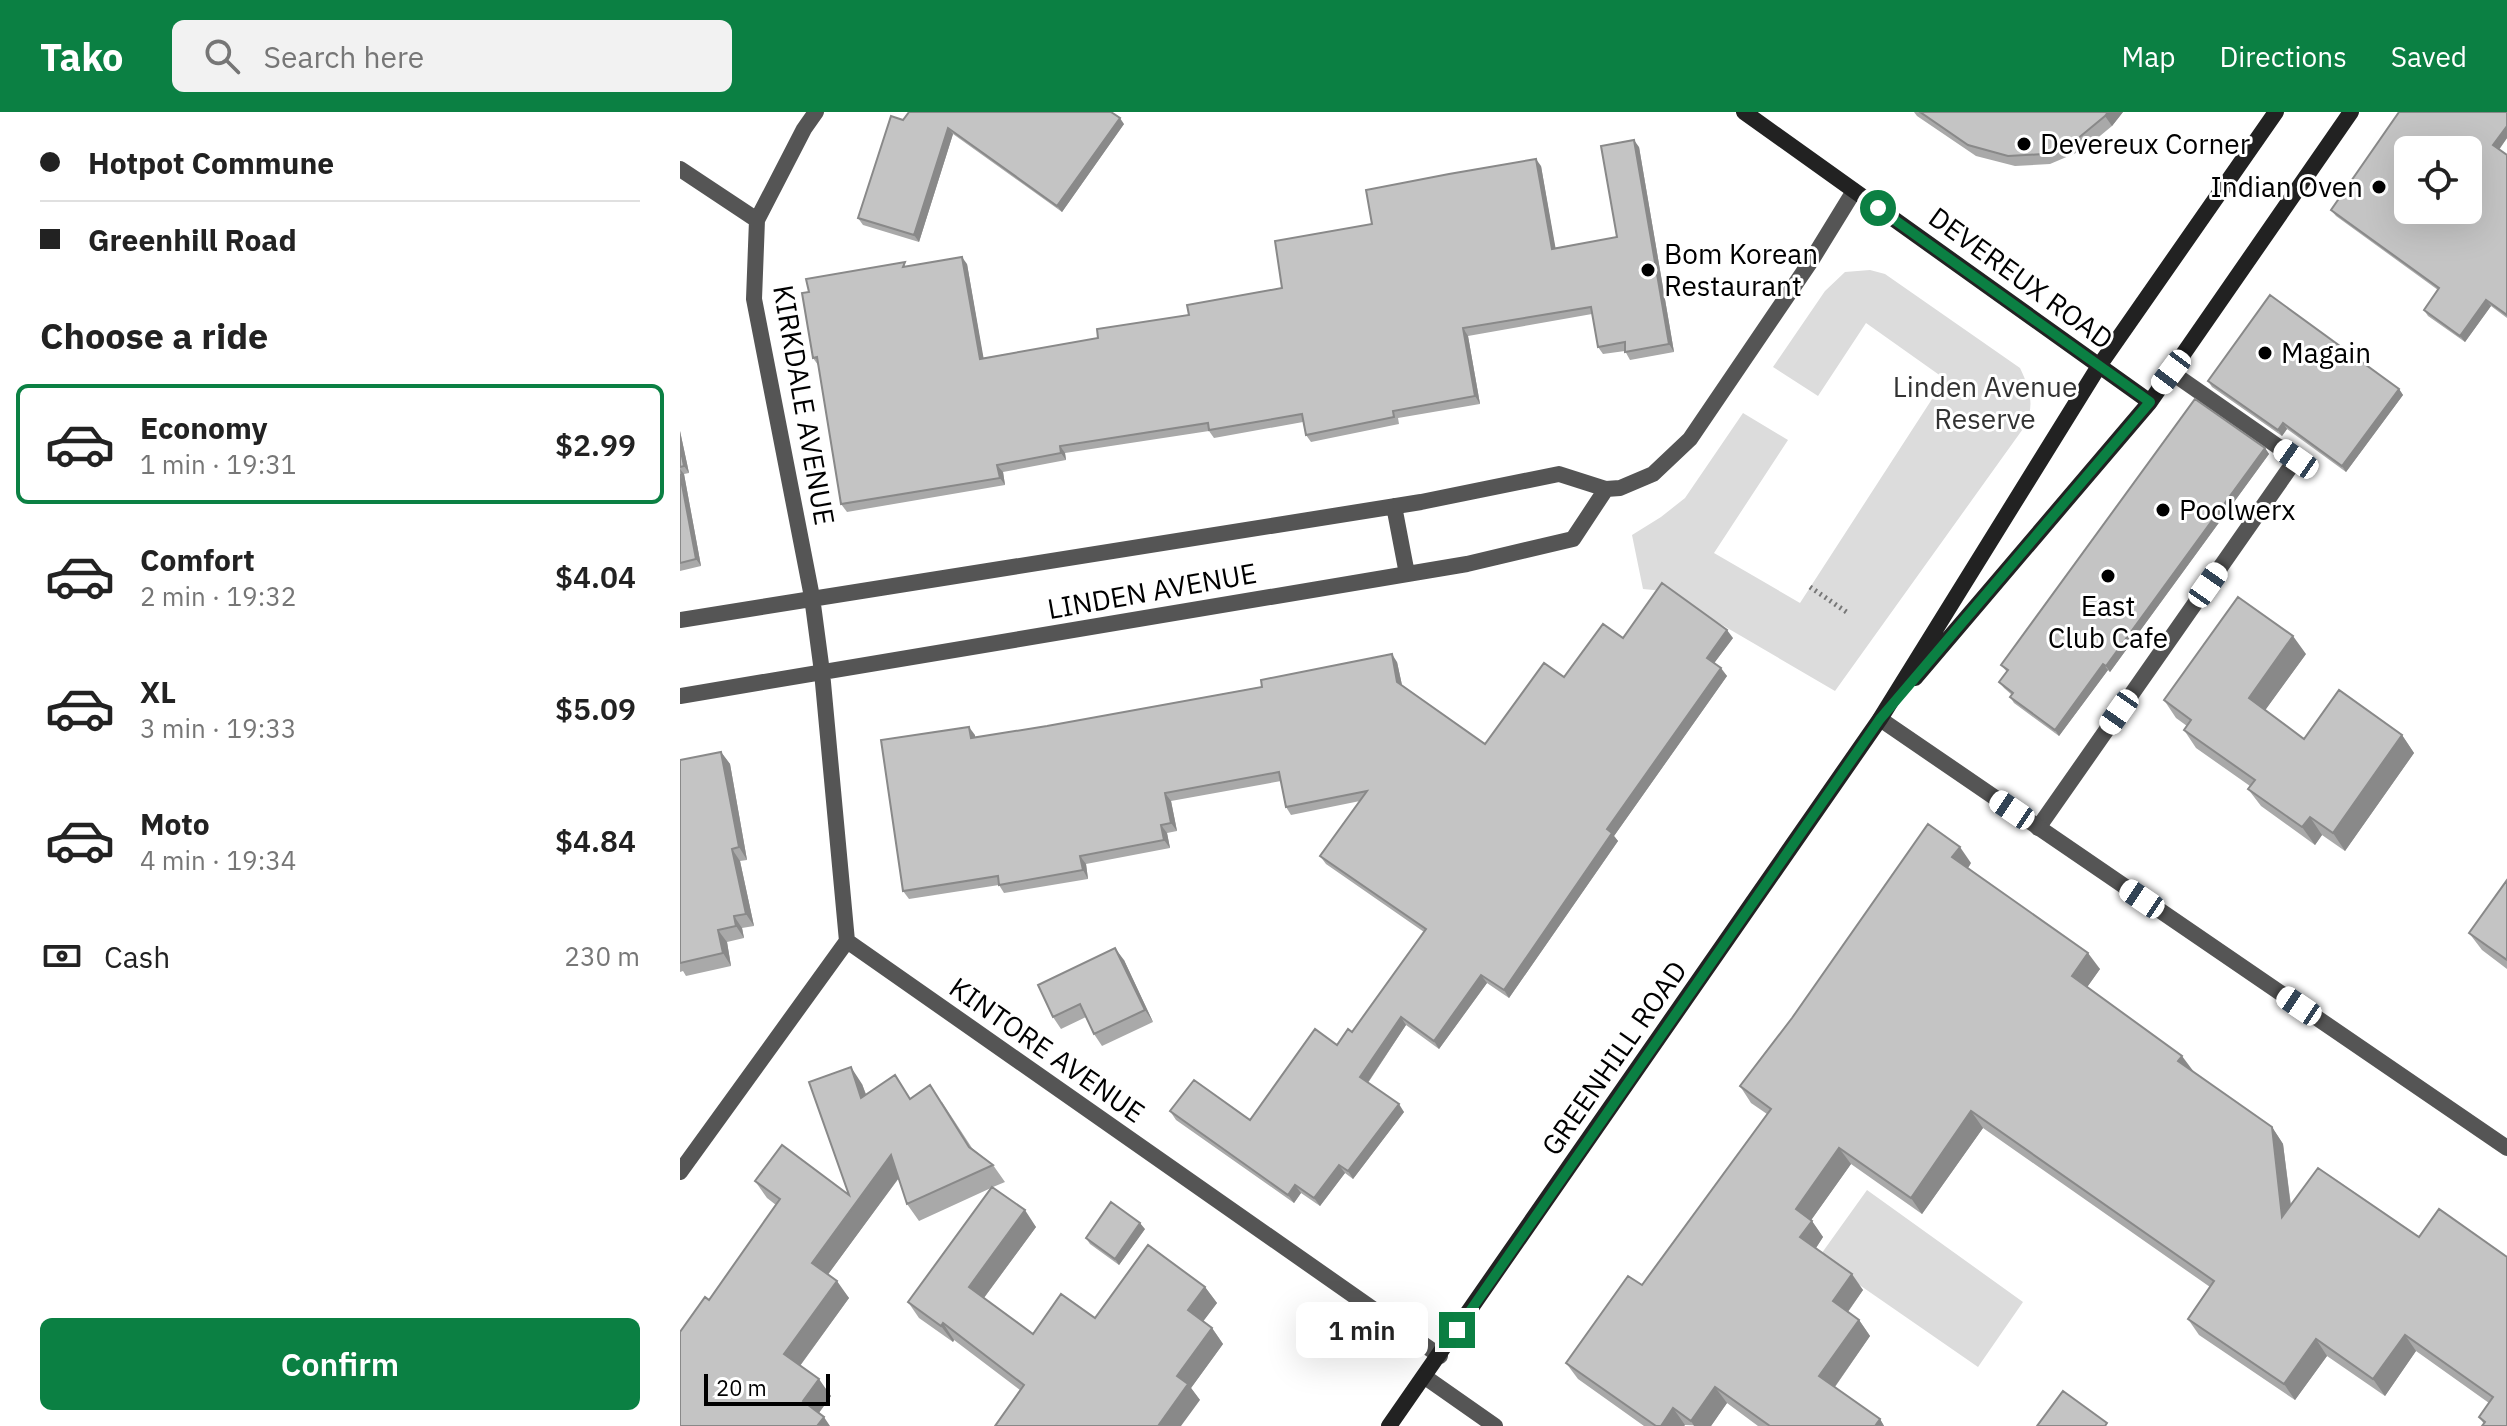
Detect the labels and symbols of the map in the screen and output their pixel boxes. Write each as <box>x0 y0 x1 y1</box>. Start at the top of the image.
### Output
place label: Devereux Corner <box>2040 125 2250 162</box>
marker: Devereux Corner <box>2015 135 2033 153</box>
place label: Indian Oven <box>2211 168 2363 205</box>
marker: Indian Oven <box>2370 178 2388 196</box>
route start <box>1860 190 1896 226</box>
street label: DEVEREUX ROAD <box>1922 198 2121 357</box>
place label: Bom Korean Restaurant <box>1664 235 1818 304</box>
marker: Bom Korean Restaurant <box>1639 261 1657 279</box>
street label: KIRKDALE AVENUE <box>765 282 844 528</box>
place label: Magain <box>2281 334 2371 371</box>
marker: Magain <box>2256 344 2274 362</box>
car <box>2147 346 2195 398</box>
park label: Linden Avenue Reserve <box>1893 368 2077 437</box>
car <box>2269 435 2323 483</box>
place label: Poolwerx <box>2179 491 2295 528</box>
marker: Poolwerx <box>2154 501 2172 519</box>
street label: LINDEN AVENUE <box>1044 554 1259 627</box>
car <box>2184 558 2232 612</box>
marker: East Club Cafe <box>2099 567 2117 585</box>
place label: East Club Cafe <box>2048 587 2168 656</box>
car <box>2095 685 2143 739</box>
car <box>1985 787 2039 833</box>
car <box>2115 876 2169 922</box>
street label: GREENHILL ROAD <box>1533 953 1694 1162</box>
street label: KINTORE AVENUE <box>942 968 1152 1131</box>
car <box>2272 983 2326 1029</box>
callout: 1 min <box>1297 1302 1429 1358</box>
route end <box>1439 1312 1475 1348</box>
scale bar <box>704 1370 830 1406</box>

